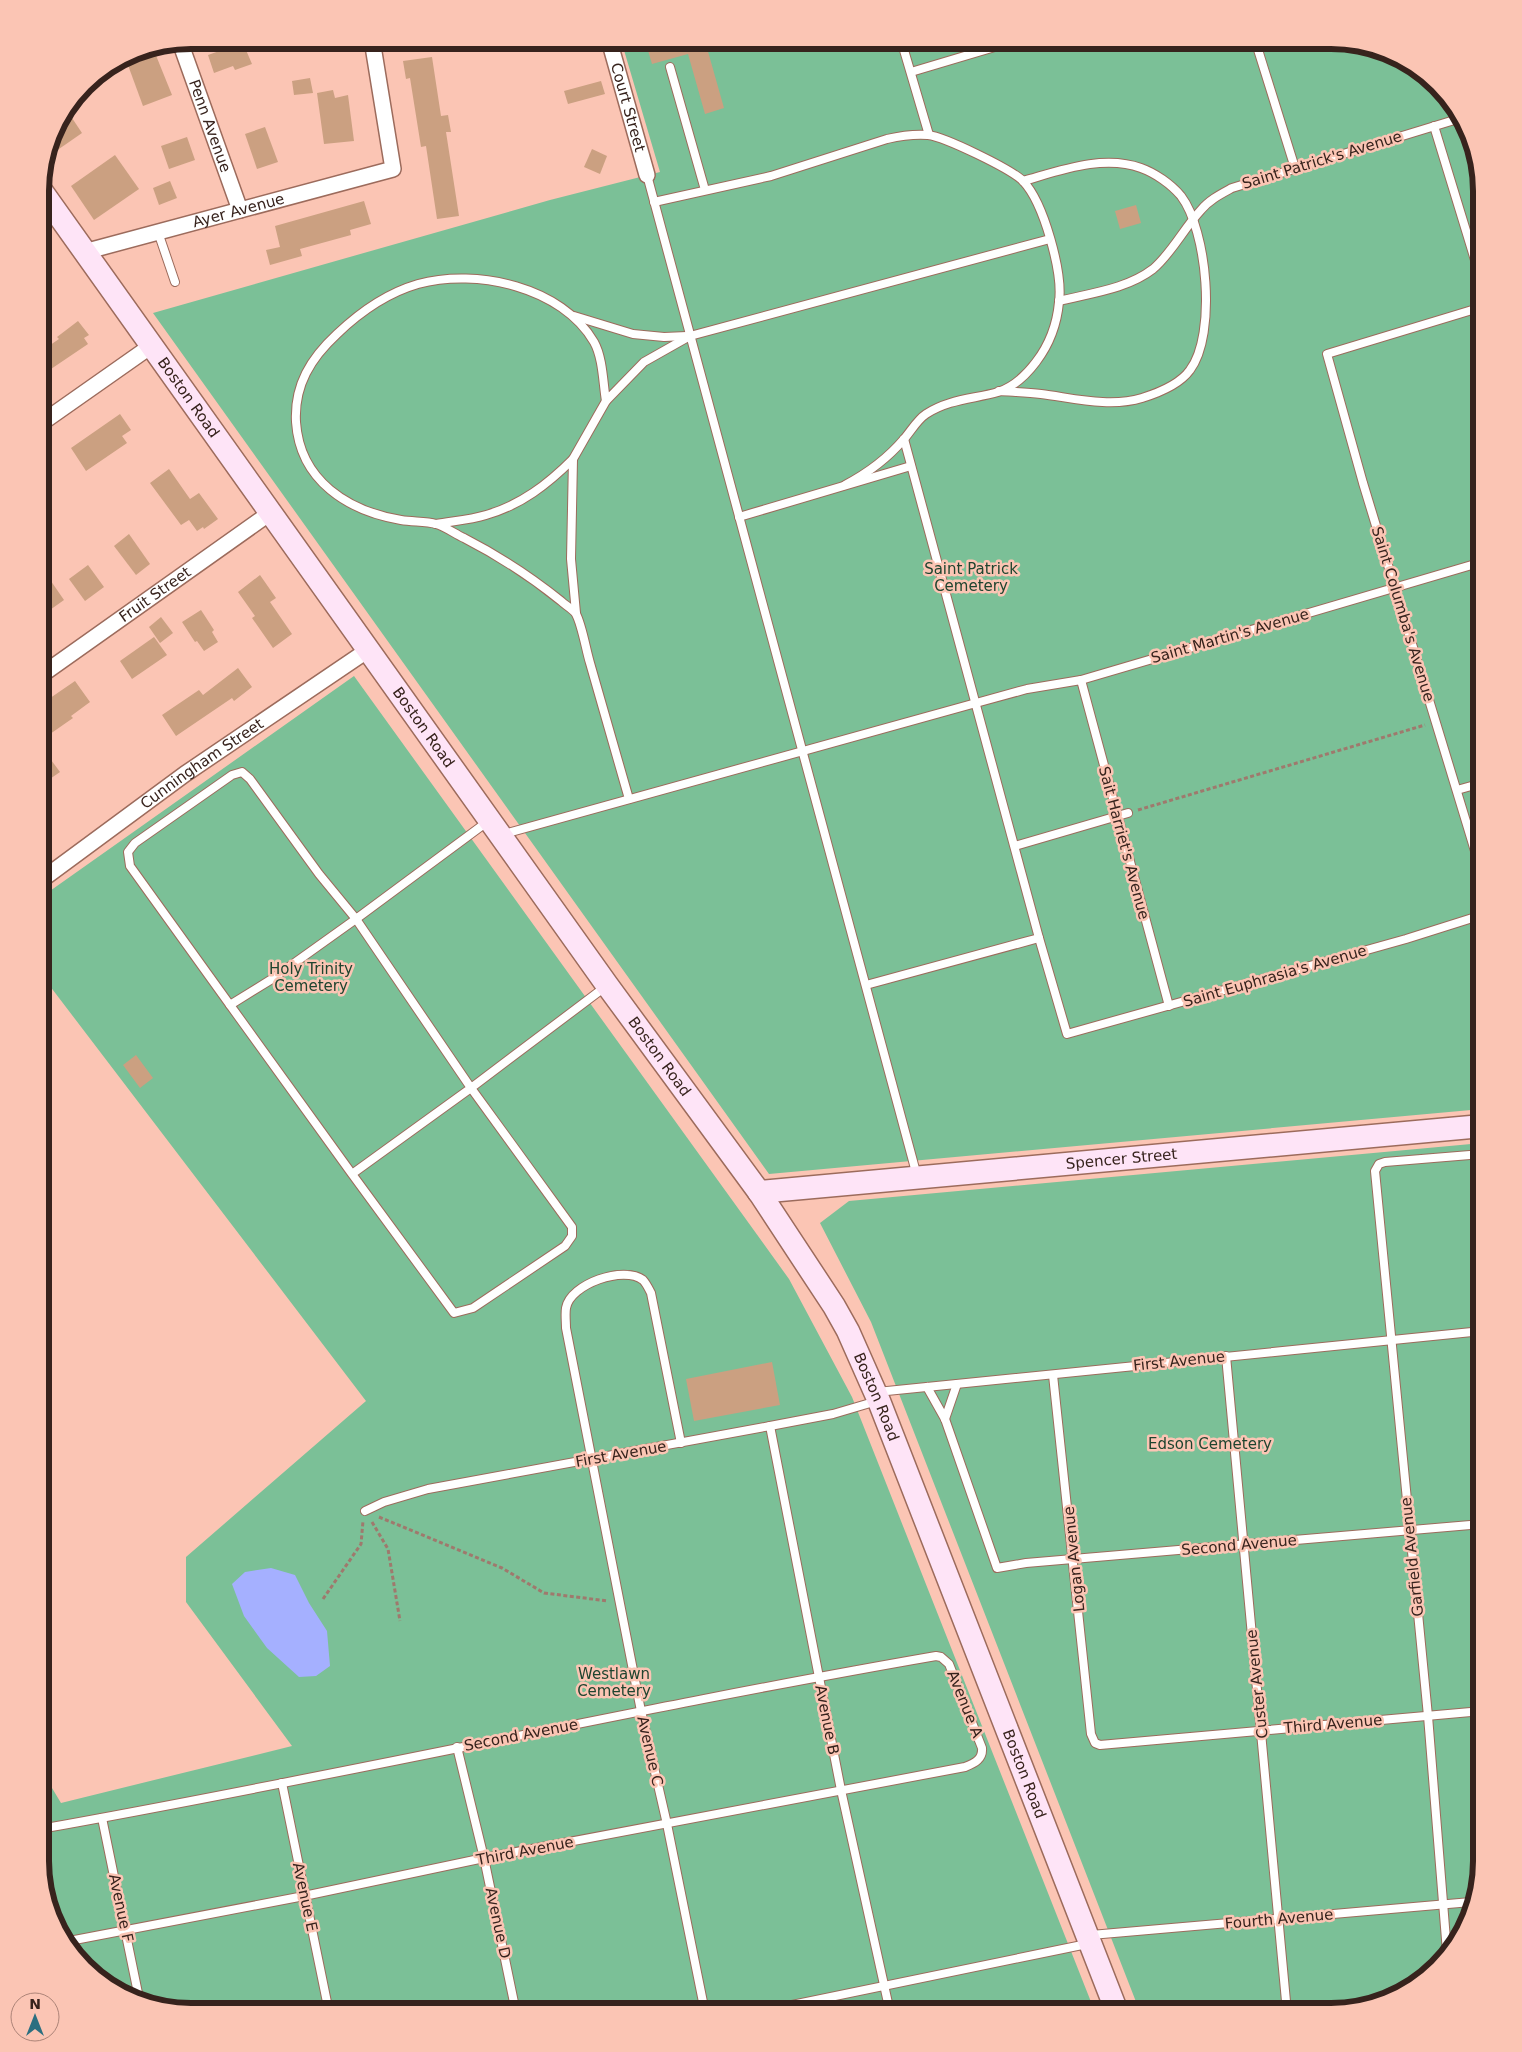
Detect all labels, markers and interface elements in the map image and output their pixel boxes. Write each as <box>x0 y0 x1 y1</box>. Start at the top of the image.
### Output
street label: Court Street <box>607 61 649 154</box>
street label: Penn Avenue <box>185 77 235 175</box>
street label: Saint Patrick's Avenue <box>1240 127 1404 193</box>
street label: Ayer Avenue <box>191 190 286 231</box>
street label: Boston Road <box>154 354 223 441</box>
street label: Saint Columba's Avenue <box>1368 524 1438 704</box>
park label: Saint Patrick Cemetery <box>924 560 1018 595</box>
street label: Fruit Street <box>116 563 194 626</box>
street label: Saint Martin's Avenue <box>1149 605 1311 667</box>
street label: Boston Road <box>389 684 458 771</box>
street label: Cunningham Street <box>137 714 267 813</box>
street label: Sait Harriet's Avenue <box>1095 764 1153 922</box>
street label: Saint Euphrasia's Avenue <box>1181 941 1369 1011</box>
park label: Holy Trinity Cemetery <box>269 960 353 995</box>
street label: Boston Road <box>624 1013 695 1100</box>
street label: Spencer Street <box>1065 1145 1178 1173</box>
street label: First Avenue <box>1132 1347 1226 1375</box>
street label: Boston Road <box>850 1350 903 1444</box>
park label: Edson Cemetery <box>1148 1435 1272 1453</box>
street label: First Avenue <box>574 1437 668 1471</box>
street label: Garfield Avenue <box>1397 1496 1427 1618</box>
street label: Logan Avenue <box>1060 1505 1088 1613</box>
street label: Second Avenue <box>1181 1531 1297 1559</box>
street label: Custer Avenue <box>1242 1629 1272 1739</box>
park label: Westlawn Cemetery <box>577 1665 651 1700</box>
street label: Avenue A <box>943 1668 987 1741</box>
street label: Avenue B <box>811 1684 843 1756</box>
street label: Third Avenue <box>1282 1711 1383 1737</box>
street label: Avenue C <box>633 1714 667 1788</box>
street label: Second Avenue <box>462 1715 580 1755</box>
street label: Boston Road <box>999 1727 1050 1821</box>
street label: Third Avenue <box>474 1833 575 1869</box>
street label: Avenue E <box>289 1861 321 1933</box>
street label: Avenue F <box>105 1872 137 1944</box>
street label: Avenue D <box>482 1886 514 1960</box>
street label: Fourth Avenue <box>1224 1905 1334 1933</box>
north arrow <box>10 1992 60 2042</box>
text: N <box>29 1996 41 2012</box>

